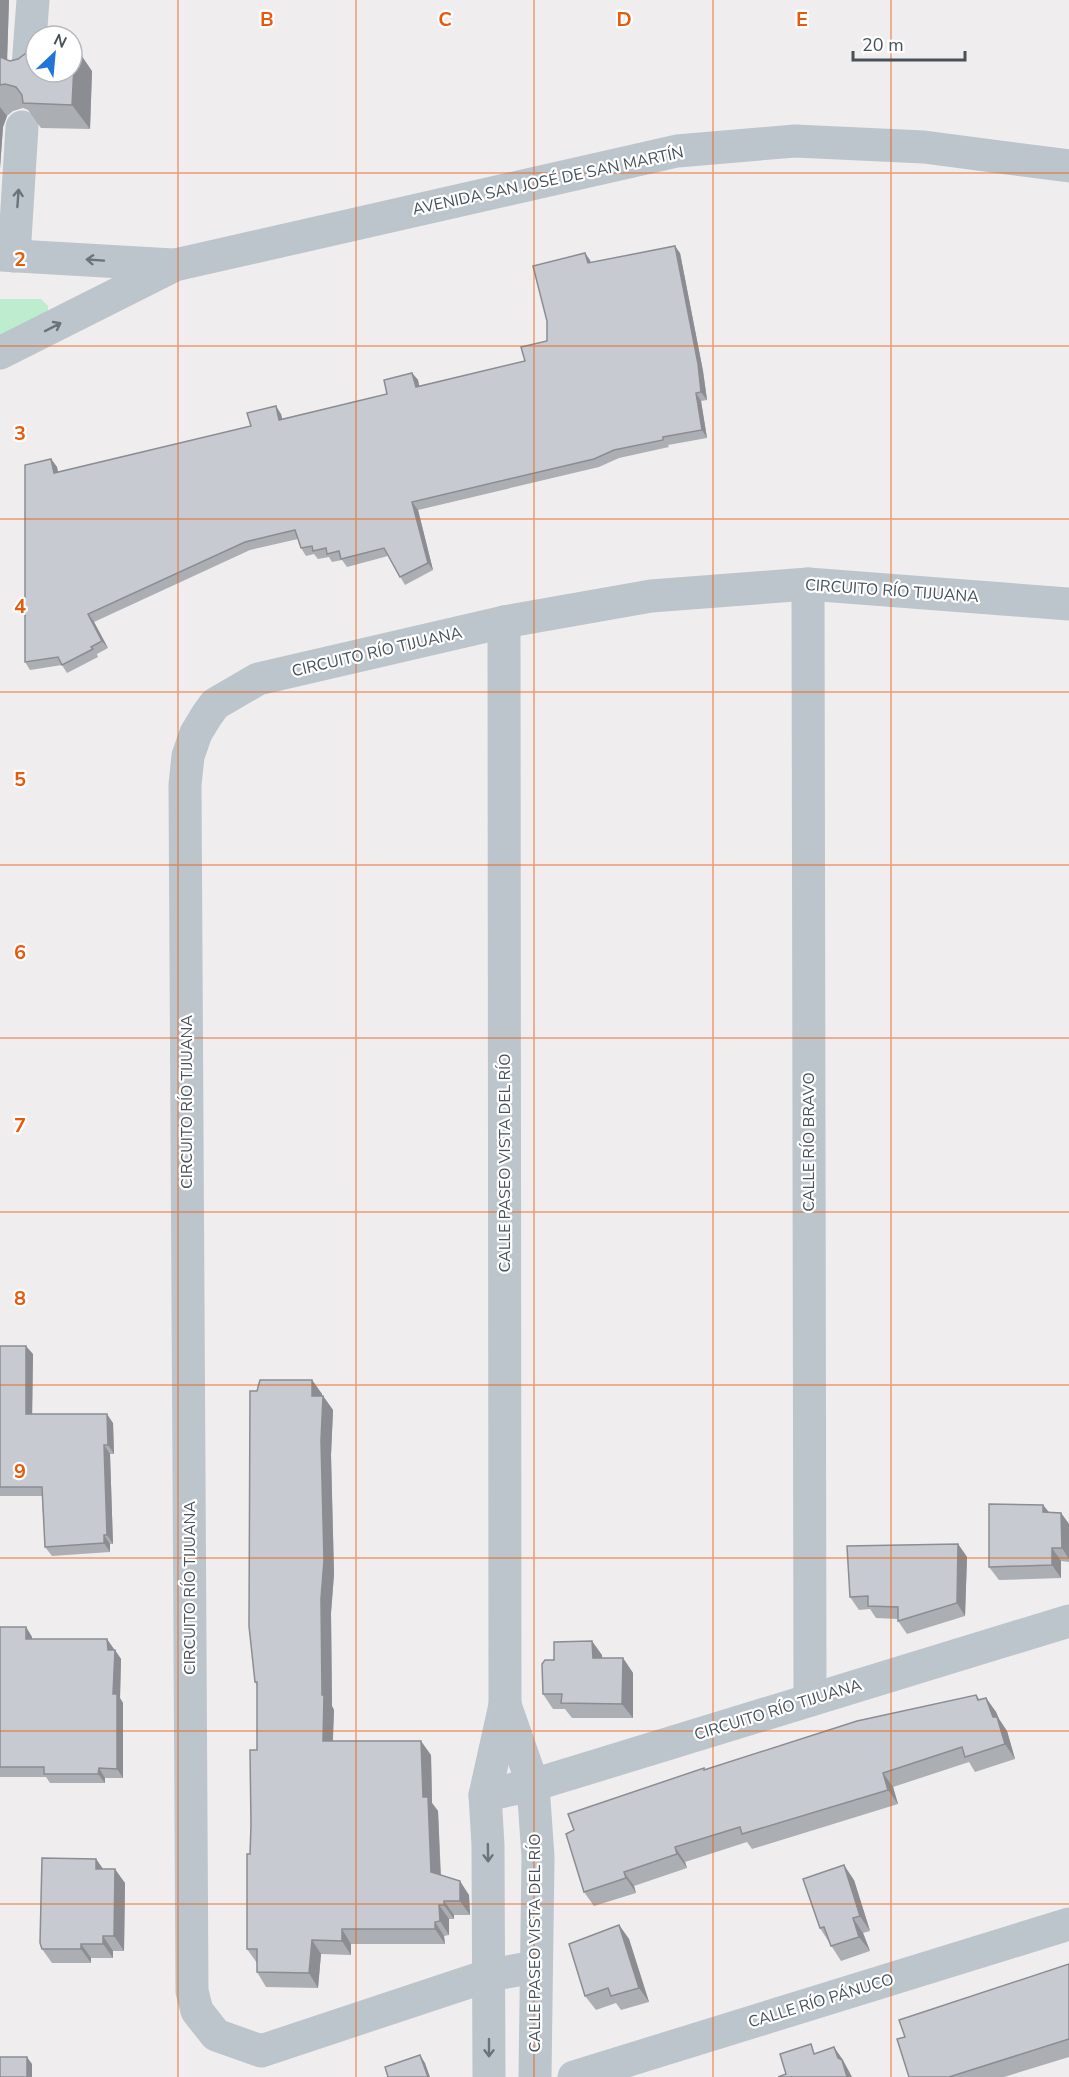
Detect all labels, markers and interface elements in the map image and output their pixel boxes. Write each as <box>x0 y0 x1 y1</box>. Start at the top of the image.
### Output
text: B <box>260 6 274 33</box>
text: C <box>438 6 452 33</box>
text: D <box>616 6 632 33</box>
text: E <box>796 6 808 33</box>
north arrow <box>24 24 84 84</box>
scale bar <box>853 24 966 62</box>
text: N <box>50 29 70 54</box>
text: 20 m <box>862 33 904 57</box>
street label: AVENIDA SAN JOSÉ DE SAN MARTÍN <box>410 141 686 221</box>
one-way arrow <box>13 188 24 208</box>
text: 2 <box>14 246 26 273</box>
one-way arrow <box>86 254 106 265</box>
one-way arrow <box>43 321 61 332</box>
text: 3 <box>14 420 26 447</box>
street label: CIRCUITO RÍO TIJUANA <box>804 574 980 608</box>
text: 4 <box>14 593 26 620</box>
street label: CIRCUITO RÍO TIJUANA <box>290 622 465 682</box>
text: 5 <box>14 766 26 793</box>
text: 6 <box>14 939 26 966</box>
street label: CIRCUITO RÍO TIJUANA <box>176 1015 198 1189</box>
street label: CALLE PASEO VISTA DEL RÍO <box>494 1054 516 1273</box>
street label: CALLE RÍO BRAVO <box>798 1072 820 1212</box>
text: 7 <box>14 1112 26 1139</box>
text: 8 <box>14 1285 26 1312</box>
text: 9 <box>14 1458 26 1485</box>
street label: CIRCUITO RÍO TIJUANA <box>179 1501 201 1675</box>
street label: CIRCUITO RÍO TIJUANA <box>692 1674 865 1746</box>
street label: CALLE PASEO VISTA DEL RÍO <box>524 1834 546 2053</box>
one-way arrow <box>483 1843 494 1863</box>
street label: CALLE RÍO PÁNUCO <box>746 1968 896 2034</box>
one-way arrow <box>483 2038 495 2058</box>

